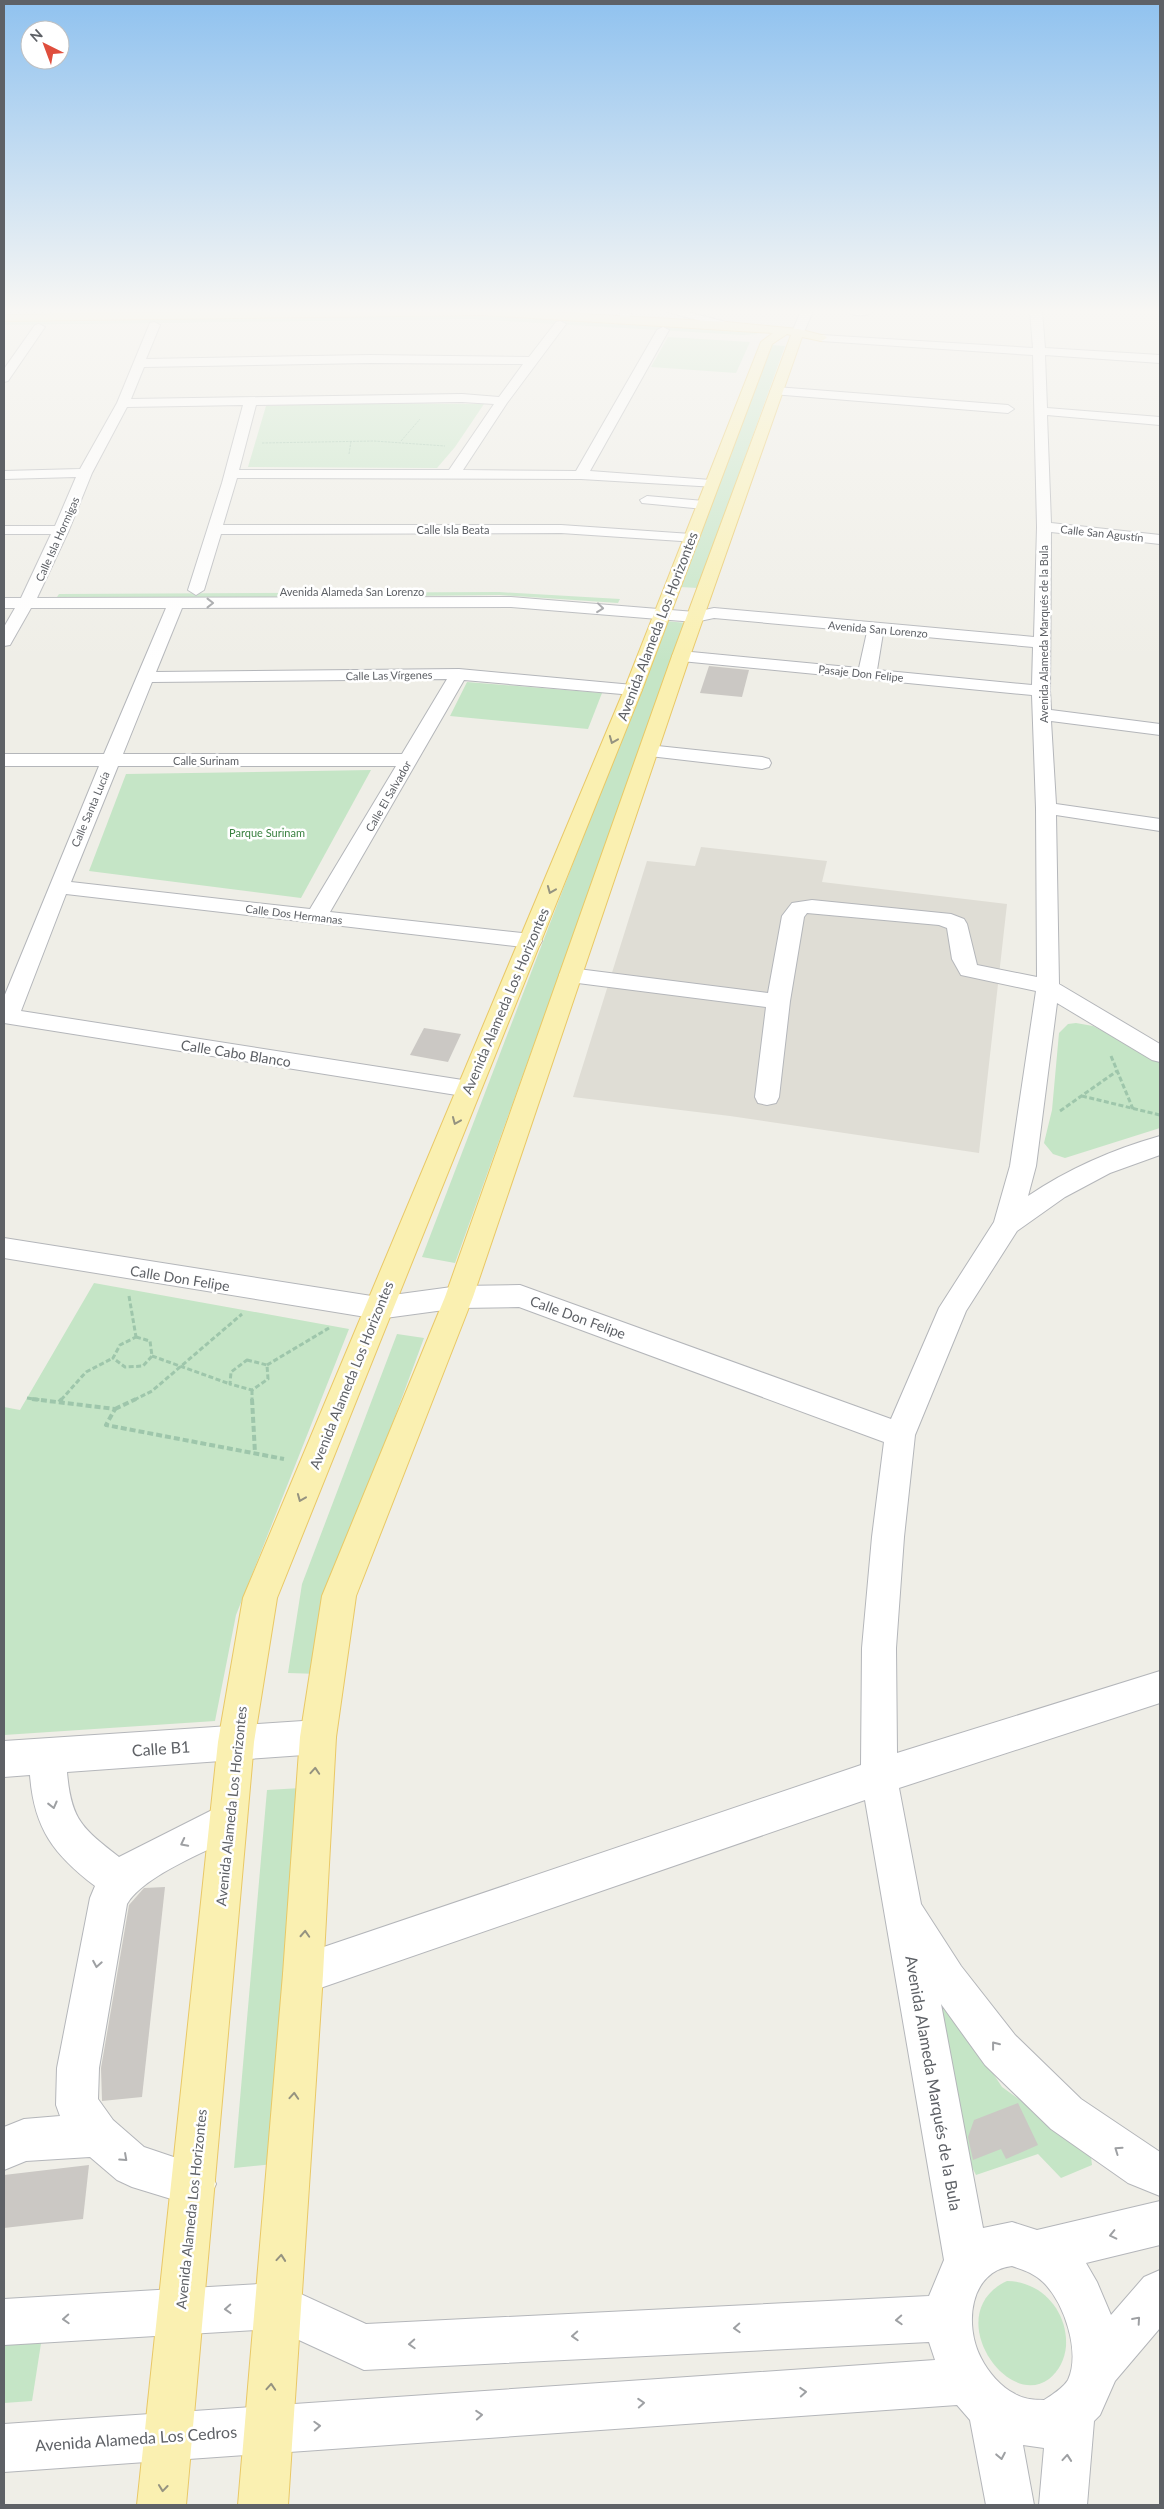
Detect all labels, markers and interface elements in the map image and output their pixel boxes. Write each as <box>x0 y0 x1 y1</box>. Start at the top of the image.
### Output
north arrow <box>20 20 70 70</box>
text: N <box>26 25 46 45</box>
street label: Calle Isla Hormigas <box>32 494 82 583</box>
street label: Calle San Agustín <box>1060 522 1144 544</box>
street label: Calle Isla Beata <box>417 523 489 536</box>
street label: Avenida Alameda Los Horizontes <box>613 529 701 723</box>
street label: Avenida Alameda Marqués de la Bula <box>1037 545 1050 723</box>
street label: Avenida Alameda San Lorenzo <box>280 585 424 598</box>
one-way arrow <box>206 598 214 608</box>
one-way arrow <box>596 602 604 613</box>
street label: Avenida San Lorenzo <box>828 618 928 640</box>
street label: Pasaje Don Felipe <box>818 662 904 684</box>
street label: Calle Las Vírgenes <box>345 668 433 682</box>
one-way arrow <box>608 735 619 744</box>
street label: Calle Surinam <box>173 754 239 767</box>
street label: Calle El Salvador <box>362 758 414 834</box>
street label: Calle Santa Lucía <box>68 769 112 849</box>
park label: Parque Surinam <box>229 826 305 839</box>
one-way arrow <box>547 885 558 894</box>
street label: Calle Dos Hermanas <box>245 902 343 926</box>
street label: Avenida Alameda Los Horizontes <box>458 905 552 1097</box>
street label: Calle Cabo Blanco <box>180 1036 292 1070</box>
one-way arrow <box>451 1116 462 1125</box>
street label: Calle Don Felipe <box>129 1262 231 1294</box>
street label: Avenida Alameda Los Horizontes <box>306 1279 396 1471</box>
street label: Calle Don Felipe <box>528 1292 628 1342</box>
one-way arrow <box>297 1493 307 1502</box>
street label: Avenida Alameda Los Horizontes <box>212 1705 250 1907</box>
street label: Calle B1 <box>131 1736 191 1760</box>
one-way arrow <box>310 1767 321 1775</box>
one-way arrow <box>47 1800 58 1809</box>
one-way arrow <box>180 1837 189 1847</box>
one-way arrow <box>300 1929 311 1937</box>
street label: Avenida Alameda Marqués de la Bula <box>902 1954 966 2212</box>
one-way arrow <box>92 1959 103 1968</box>
one-way arrow <box>993 2042 1001 2051</box>
one-way arrow <box>288 2091 299 2099</box>
street label: Avenida Alameda Los Horizontes <box>172 2108 210 2310</box>
one-way arrow <box>1114 2147 1124 2156</box>
one-way arrow <box>119 2152 128 2161</box>
one-way arrow <box>1108 2229 1117 2240</box>
one-way arrow <box>275 2253 286 2261</box>
one-way arrow <box>224 2303 232 2314</box>
one-way arrow <box>61 2313 69 2324</box>
one-way arrow <box>895 2315 903 2326</box>
one-way arrow <box>1131 2317 1140 2326</box>
one-way arrow <box>733 2322 741 2333</box>
one-way arrow <box>570 2331 578 2342</box>
one-way arrow <box>408 2339 416 2350</box>
one-way arrow <box>266 2383 277 2391</box>
one-way arrow <box>800 2387 808 2398</box>
one-way arrow <box>637 2398 645 2409</box>
one-way arrow <box>475 2409 483 2420</box>
one-way arrow <box>313 2420 321 2431</box>
street label: Avenida Alameda Los Cedros <box>34 2421 238 2455</box>
one-way arrow <box>995 2451 1006 2460</box>
one-way arrow <box>1061 2454 1072 2462</box>
one-way arrow <box>158 2484 169 2492</box>

